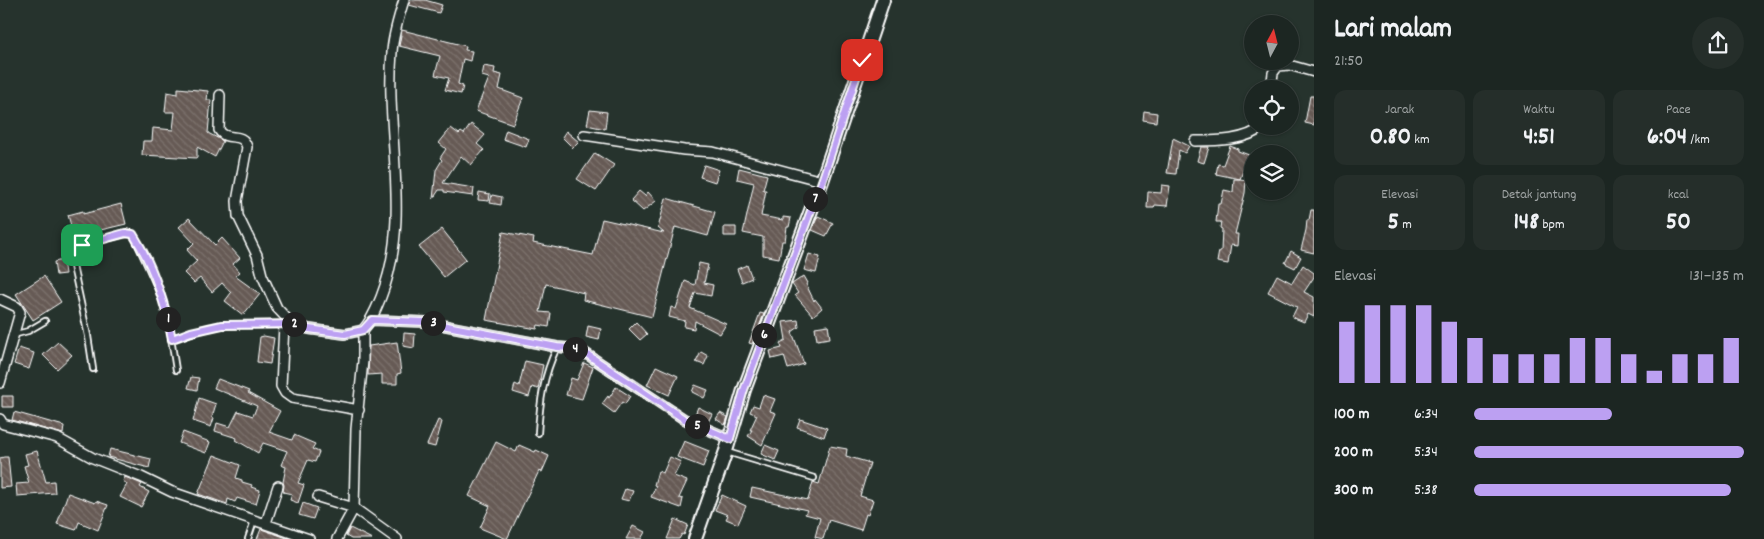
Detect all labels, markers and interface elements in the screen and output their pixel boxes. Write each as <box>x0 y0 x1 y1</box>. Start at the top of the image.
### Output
text: Lari malam <box>1334 11 1452 51</box>
north arrow <box>1244 15 1299 70</box>
map controls <box>1244 15 1299 200</box>
button: share <box>1692 17 1744 69</box>
pin <box>841 39 883 81</box>
icon: check <box>848 46 876 74</box>
text: 21:50 <box>1334 50 1363 73</box>
button: locate <box>1244 80 1299 135</box>
text: Jarak <box>1385 100 1414 120</box>
text: Waktu <box>1523 100 1555 120</box>
text: Pace <box>1666 100 1691 120</box>
text: 0.80 <box>1370 120 1411 156</box>
text: 4:51 <box>1523 120 1555 156</box>
text: 6:04 <box>1647 120 1687 156</box>
text: km <box>1411 130 1430 150</box>
text: /km <box>1687 130 1710 150</box>
button: layers <box>1244 145 1299 200</box>
text: Elevasi <box>1381 185 1418 205</box>
text: Detak jantung <box>1502 185 1576 205</box>
text: kcal <box>1668 185 1689 205</box>
pin: 7 <box>802 186 828 212</box>
text: 7 <box>813 189 818 209</box>
text: 5 <box>1387 205 1399 241</box>
text: 148 <box>1513 205 1539 241</box>
text: 50 <box>1666 205 1691 241</box>
text: m <box>1399 215 1412 235</box>
text: bpm <box>1539 215 1565 235</box>
pin <box>61 224 103 266</box>
icon: arrive <box>68 231 96 259</box>
text: Elevasi <box>1334 265 1376 288</box>
text: 131–135 m <box>1689 265 1744 288</box>
pin: 1 <box>156 306 180 332</box>
text: 1 <box>167 309 170 329</box>
pin: 3 <box>420 310 446 336</box>
pin: 2 <box>282 312 306 336</box>
text: 3 <box>430 313 437 333</box>
text: 2 <box>291 314 298 334</box>
pin: 6 <box>752 322 776 348</box>
text: 6 <box>761 325 768 345</box>
pin: 4 <box>562 336 588 362</box>
text: 4 <box>573 339 578 359</box>
text: 100 m <box>1334 403 1370 426</box>
text: 6:34 <box>1414 403 1438 426</box>
pin: 5 <box>684 414 710 438</box>
text: 5 <box>694 416 701 436</box>
text: 200 m <box>1334 441 1373 464</box>
text: 5:34 <box>1414 441 1438 464</box>
text: 300 m <box>1334 479 1373 502</box>
text: 5:38 <box>1414 479 1438 502</box>

